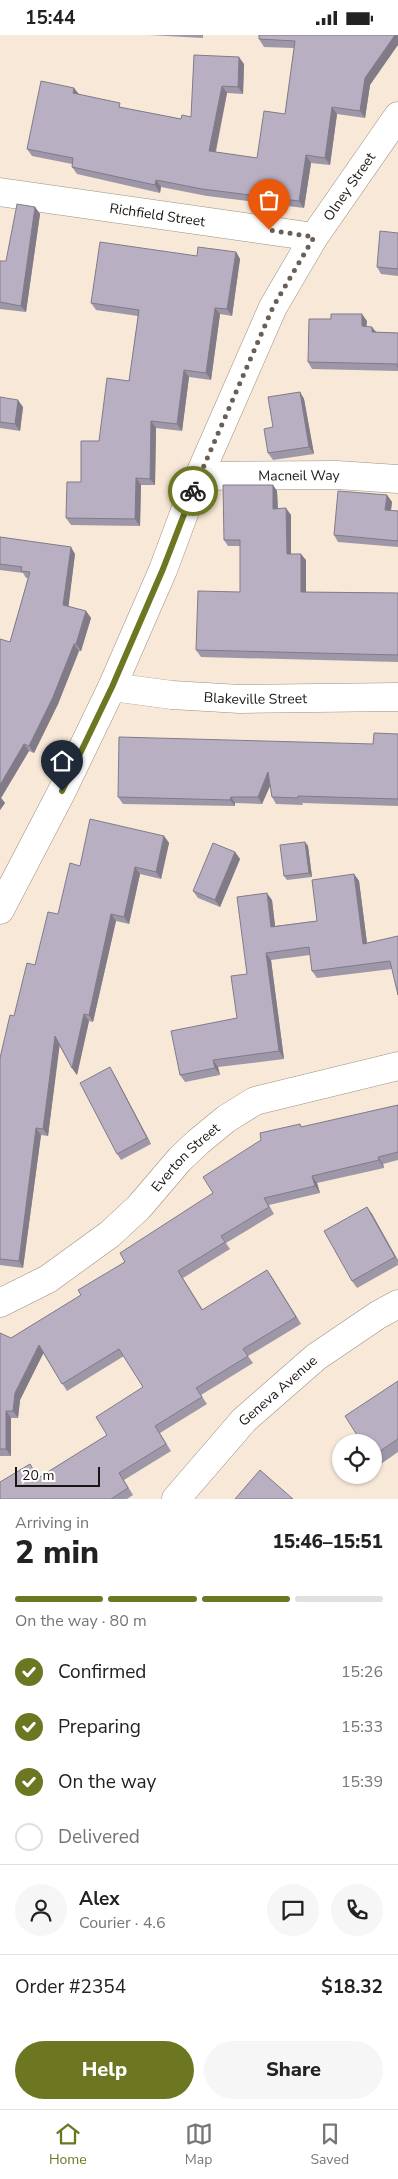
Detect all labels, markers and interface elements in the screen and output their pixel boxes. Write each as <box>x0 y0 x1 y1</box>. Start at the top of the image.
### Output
text: 15:44 <box>25 5 75 31</box>
street label: Olney Street <box>319 149 380 225</box>
pin <box>248 179 290 230</box>
icon: bag <box>255 186 283 214</box>
street label: Richfield Street <box>108 199 207 231</box>
courier <box>168 466 218 516</box>
street label: Macneil Way <box>258 466 341 486</box>
icon: bike <box>179 477 207 505</box>
street label: Blakeville Street <box>203 688 307 709</box>
pin <box>41 740 83 791</box>
icon: home <box>48 747 76 775</box>
street label: Everton Street <box>147 1119 224 1196</box>
street label: Geneva Avenue <box>235 1351 321 1431</box>
map controls <box>332 1434 382 1484</box>
button: locate <box>332 1434 382 1484</box>
scale bar <box>15 1464 100 1487</box>
text: 20 m <box>22 1466 54 1485</box>
text: Arriving in <box>15 1512 89 1534</box>
text: 15:46–15:51 <box>272 1529 383 1555</box>
text: 2 min <box>15 1531 99 1574</box>
text: On the way · 80 m <box>15 1610 147 1632</box>
icon: check <box>15 1658 43 1686</box>
text: Confirmed <box>58 1659 146 1685</box>
text: 15:26 <box>341 1661 383 1683</box>
icon: check <box>15 1713 43 1741</box>
text: Preparing <box>58 1714 141 1740</box>
text: 15:33 <box>341 1716 383 1738</box>
icon: check <box>15 1768 43 1796</box>
text: On the way <box>58 1769 156 1795</box>
text: 15:39 <box>341 1771 383 1793</box>
text: Delivered <box>58 1824 140 1850</box>
button: person <box>15 1884 67 1936</box>
button: chat <box>267 1884 319 1936</box>
button: phone <box>331 1884 383 1936</box>
text: Alex <box>79 1886 120 1912</box>
text: Courier · 4.6 <box>79 1912 165 1934</box>
text: Order #2354 <box>15 1974 126 2000</box>
text: $18.32 <box>321 1974 383 2000</box>
button: Help <box>15 2041 194 2099</box>
button: Share <box>204 2041 383 2099</box>
tab: Home <box>49 2120 87 2169</box>
tab: Map <box>185 2120 213 2169</box>
tab: Saved <box>310 2120 349 2169</box>

